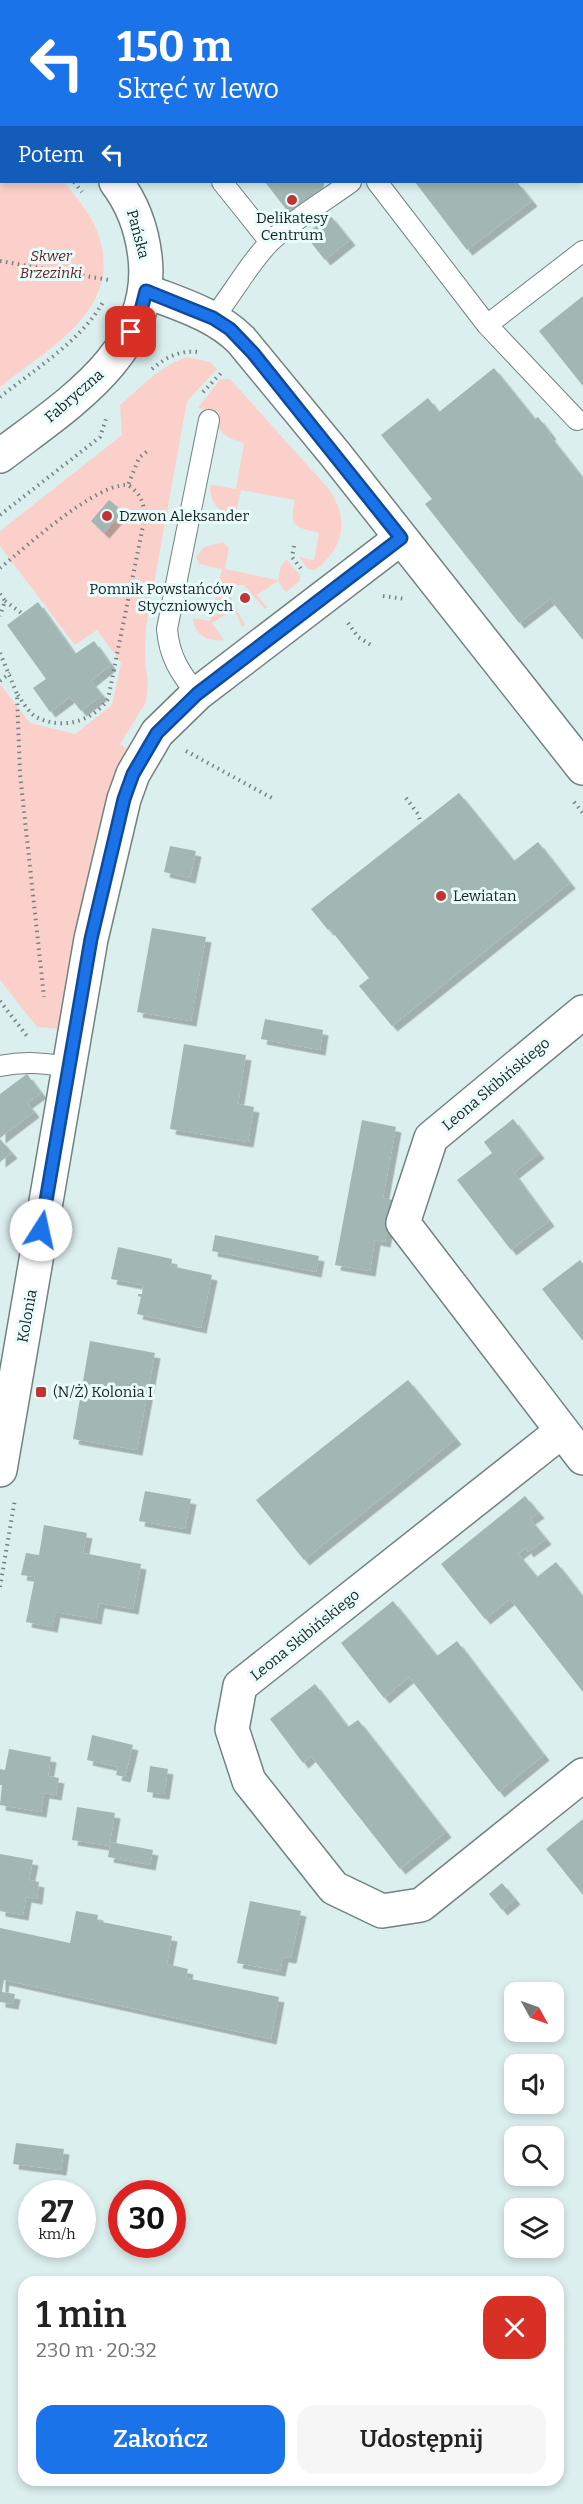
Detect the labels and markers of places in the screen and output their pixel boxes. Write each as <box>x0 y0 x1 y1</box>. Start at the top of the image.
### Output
marker: Delikatesy Centrum <box>285 193 299 207</box>
place label: Delikatesy Centrum <box>256 209 328 244</box>
pin <box>105 306 156 357</box>
place label: Dzwon Aleksander <box>119 507 250 525</box>
marker: Dzwon Aleksander <box>100 509 114 523</box>
place label: Pomnik Powstańców Styczniowych <box>89 580 234 615</box>
marker: Pomnik Powstańców Styczniowych <box>238 591 252 605</box>
place label: Lewiatan <box>453 887 517 905</box>
marker: Lewiatan <box>434 889 448 903</box>
place label: (N/Ż) Kolonia I <box>53 1383 153 1401</box>
marker: (N/Ż) Kolonia I <box>34 1385 48 1399</box>

